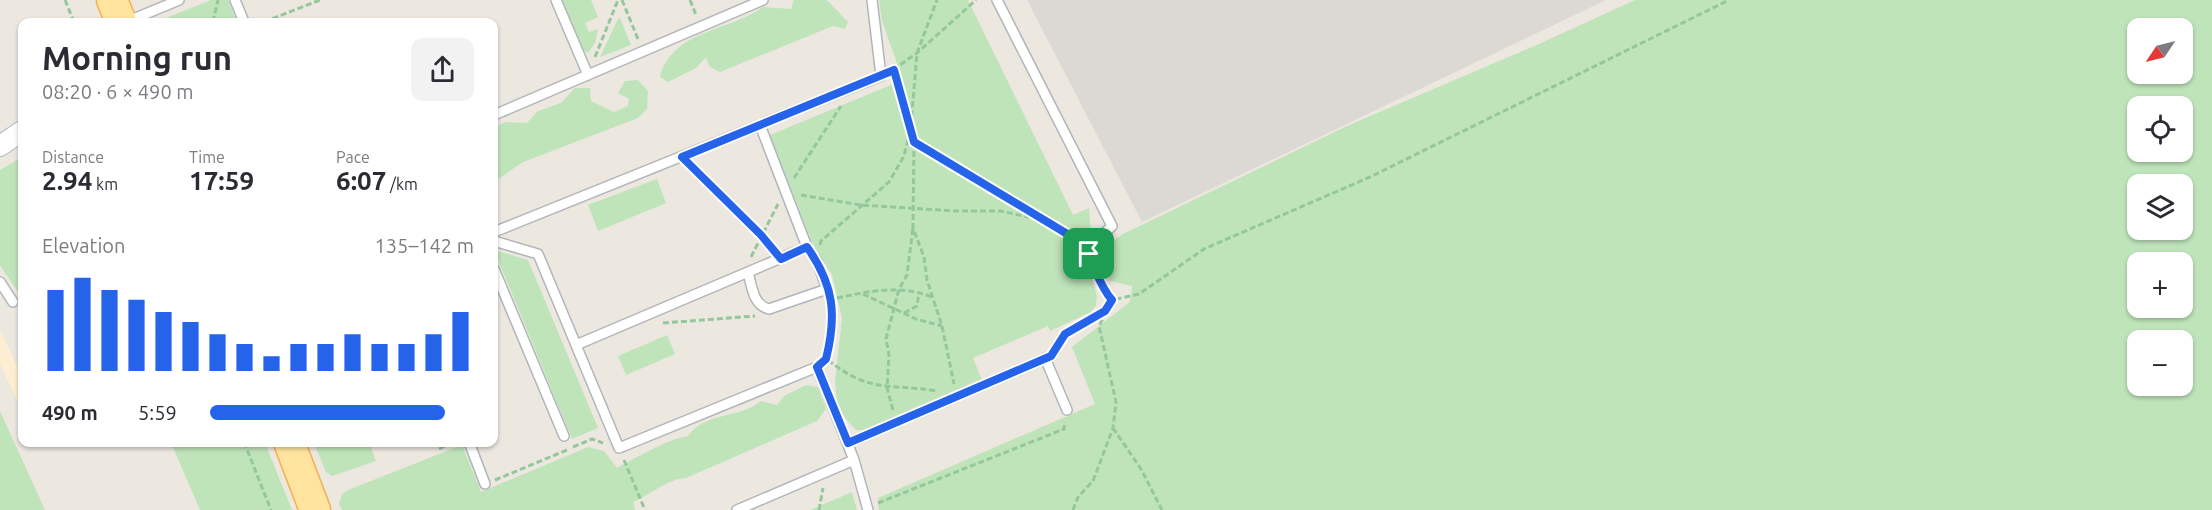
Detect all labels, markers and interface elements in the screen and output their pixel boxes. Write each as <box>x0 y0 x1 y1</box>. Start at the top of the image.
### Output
north arrow <box>2127 18 2193 84</box>
map controls <box>2127 18 2193 396</box>
button: share <box>411 38 474 101</box>
text: Morning run <box>42 39 232 76</box>
text: 08:20 · 6 × 490 m <box>42 80 194 103</box>
button: locate <box>2127 96 2193 162</box>
text: Distance <box>42 148 104 166</box>
text: Time <box>189 148 225 166</box>
text: Pace <box>336 148 370 166</box>
text: 2.94 <box>42 166 92 195</box>
text: 17:59 <box>189 166 254 195</box>
text: 6:07 <box>336 166 386 195</box>
button: layers <box>2127 174 2193 240</box>
text: km <box>92 175 118 193</box>
text: /km <box>386 175 418 193</box>
pin <box>1063 228 1114 279</box>
text: Elevation <box>42 234 125 257</box>
text: 135–142 m <box>375 234 474 257</box>
icon: arrive <box>1072 237 1105 270</box>
button: + <box>2127 252 2193 318</box>
button: − <box>2127 330 2193 396</box>
text: 490 m <box>42 401 98 424</box>
text: 5:59 <box>138 401 177 424</box>

